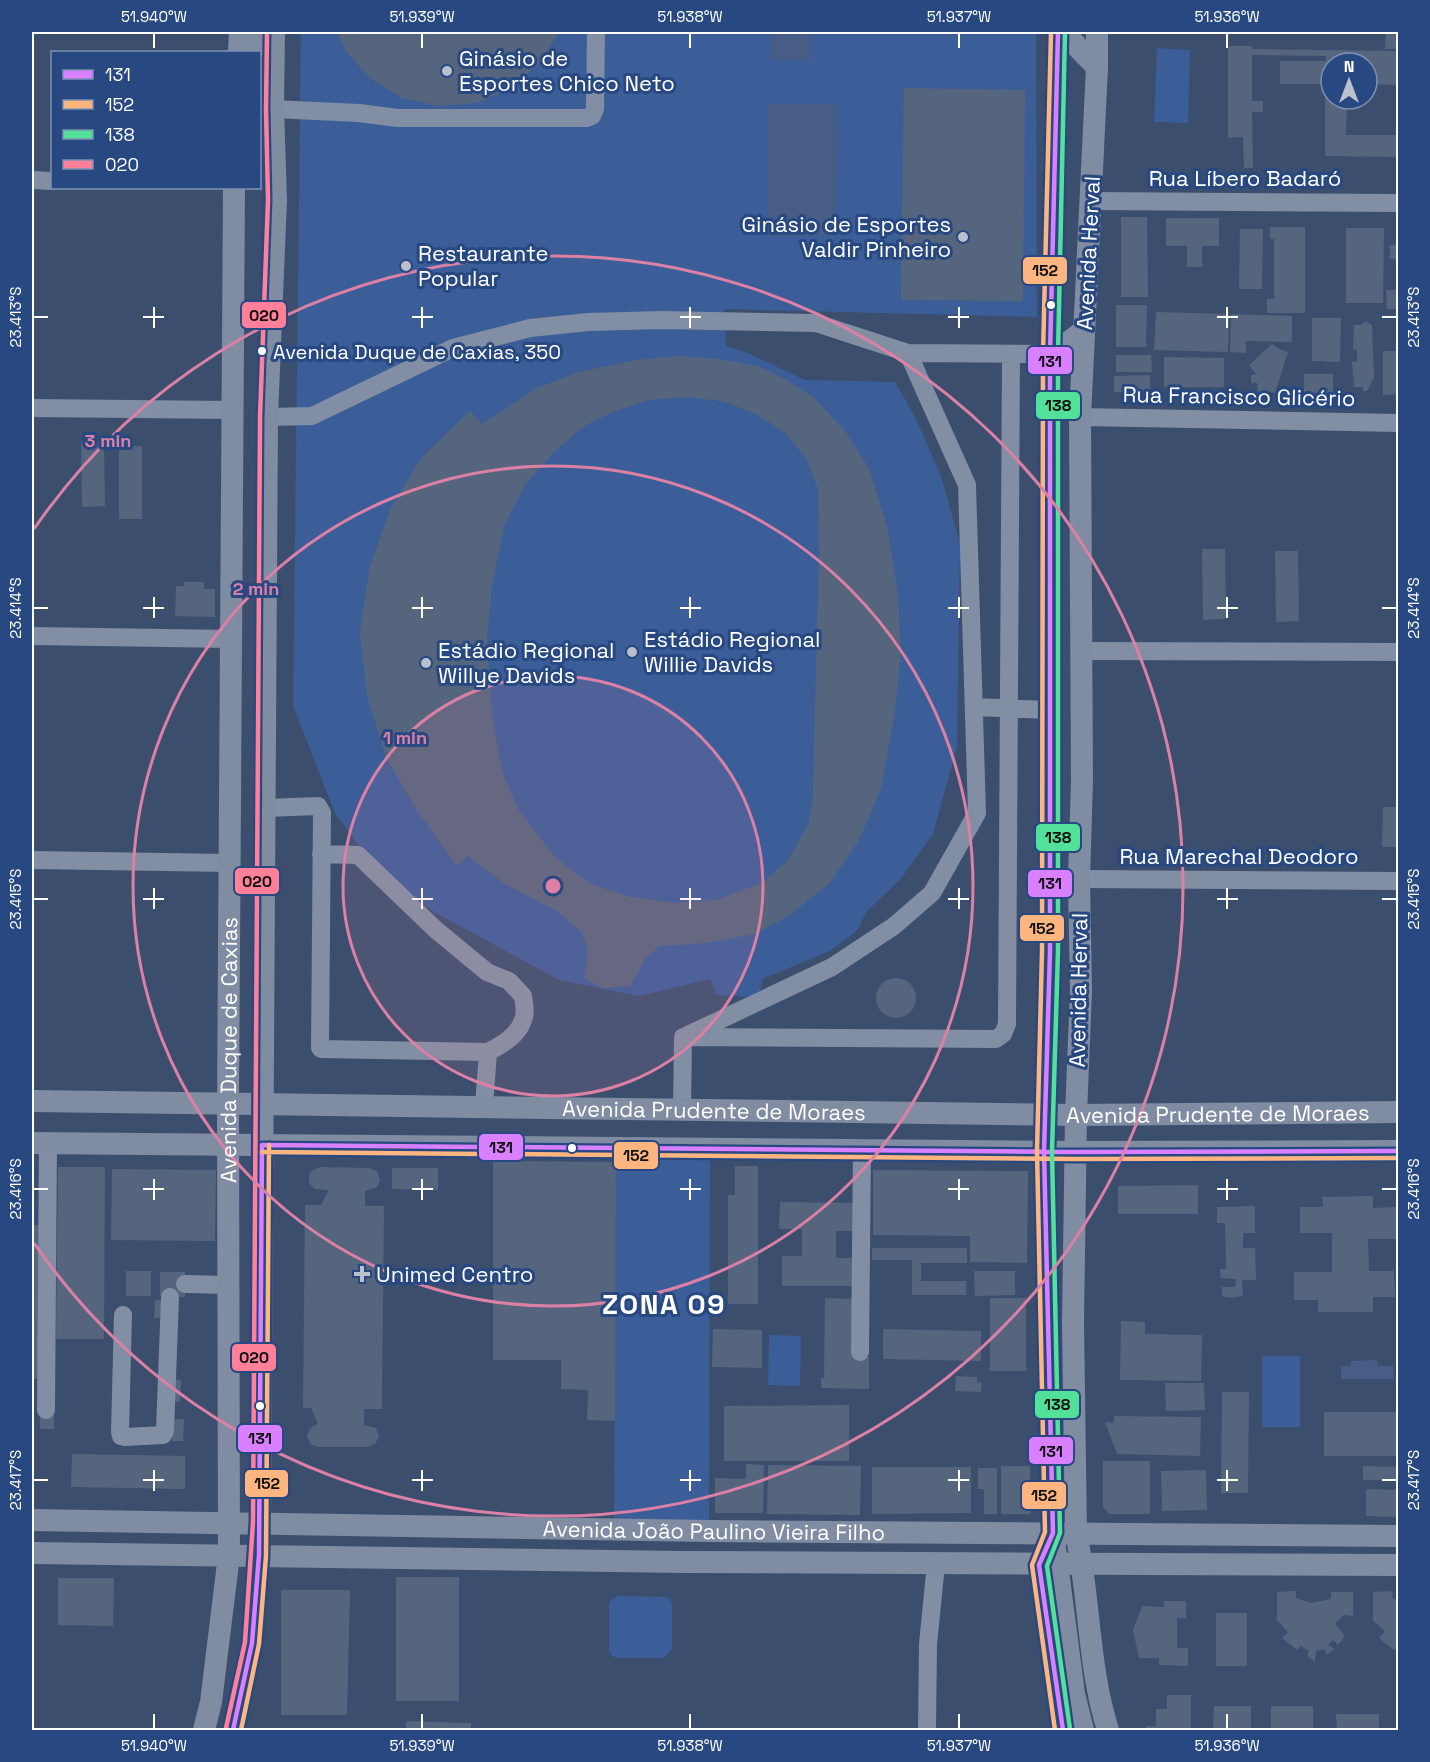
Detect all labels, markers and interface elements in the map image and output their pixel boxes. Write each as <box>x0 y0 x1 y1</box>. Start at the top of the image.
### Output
text: 51.940°W <box>121 7 187 26</box>
text: 51.939°W <box>389 7 455 26</box>
text: 51.938°W <box>657 7 723 26</box>
text: 51.937°W <box>927 7 991 26</box>
text: 51.936°W <box>1194 7 1260 26</box>
place label: Ginásio de Esportes Chico Neto <box>459 44 675 97</box>
legend <box>51 51 261 189</box>
north arrow <box>1319 51 1379 111</box>
text: N <box>1344 56 1354 77</box>
text: 131 <box>105 63 131 86</box>
marker: Ginásio de Esportes Chico Neto <box>440 64 454 78</box>
text: 152 <box>105 93 134 116</box>
text: 138 <box>105 123 135 146</box>
text: 020 <box>105 153 139 176</box>
street label: Rua Líbero Badaró <box>1149 164 1341 192</box>
street label: Avenida Herval <box>1070 175 1106 331</box>
place label: Ginásio de Esportes Valdir Pinheiro <box>742 210 951 263</box>
marker: Ginásio de Esportes Valdir Pinheiro <box>956 230 970 244</box>
place label: Restaurante Popular <box>418 239 549 292</box>
line badge: 152 <box>1022 256 1068 285</box>
marker: Restaurante Popular <box>399 259 413 273</box>
text: 152 <box>1032 260 1058 281</box>
text: 23.413°S <box>6 286 25 348</box>
text: 23.413°S <box>1404 286 1423 348</box>
unlabelled marker <box>1045 299 1057 311</box>
line badge: 020 <box>241 301 287 329</box>
text: 020 <box>249 305 279 326</box>
place label: Avenida Duque de Caxias, 350 <box>273 339 561 365</box>
marker: Avenida Duque de Caxias, 350 <box>256 345 268 357</box>
line badge: 131 <box>1027 346 1073 375</box>
text: 131 <box>1038 351 1062 372</box>
street label: Rua Francisco Glicério <box>1122 380 1356 412</box>
line badge: 138 <box>1035 391 1081 420</box>
text: 138 <box>1045 395 1072 416</box>
text: 3 min <box>85 429 131 452</box>
text: 23.414°S <box>6 577 25 639</box>
text: 2 min <box>233 577 279 600</box>
text: 23.414°S <box>1404 577 1423 639</box>
place label: Estádio Regional Willie Davids <box>644 625 821 678</box>
place label: Estádio Regional Willye Davids <box>438 636 615 689</box>
marker: Estádio Regional Willie Davids <box>625 645 639 659</box>
marker: Estádio Regional Willye Davids <box>419 656 433 670</box>
text: 1 min <box>383 726 427 749</box>
line badge: 138 <box>1035 823 1081 852</box>
text: 138 <box>1045 827 1072 848</box>
street label: Rua Marechal Deodoro <box>1119 842 1359 870</box>
line badge: 020 <box>234 867 280 895</box>
text: 23.415°S <box>6 868 25 930</box>
text: 23.415°S <box>1404 868 1423 930</box>
line badge: 131 <box>1027 869 1073 898</box>
text: 020 <box>242 871 272 892</box>
text: 131 <box>1038 873 1062 894</box>
centre of rings <box>543 876 563 896</box>
street label: Avenida Herval <box>1063 912 1093 1068</box>
line badge: 152 <box>1019 914 1065 942</box>
street label: Avenida Duque de Caxias <box>214 917 243 1183</box>
text: 152 <box>1029 918 1055 939</box>
street label: Avenida Prudente de Moraes <box>562 1094 866 1126</box>
street label: Avenida Prudente de Moraes <box>1066 1098 1370 1129</box>
line badge: 131 <box>478 1133 524 1161</box>
text: 131 <box>489 1137 513 1158</box>
line badge: 152 <box>613 1141 659 1170</box>
unlabelled marker <box>566 1142 578 1154</box>
text: 152 <box>623 1145 649 1166</box>
text: 23.416°S <box>6 1158 25 1220</box>
text: 23.416°S <box>1404 1158 1423 1220</box>
place label: Unimed Centro <box>376 1260 533 1288</box>
marker: Unimed Centro <box>353 1265 371 1283</box>
district label: ZONA 09 <box>602 1286 726 1322</box>
line badge: 020 <box>231 1343 277 1372</box>
text: 020 <box>239 1347 269 1368</box>
line badge: 138 <box>1034 1390 1080 1419</box>
text: 138 <box>1044 1394 1071 1415</box>
unlabelled marker <box>254 1400 266 1412</box>
line badge: 131 <box>237 1424 283 1453</box>
text: 131 <box>248 1428 272 1449</box>
line badge: 131 <box>1028 1436 1074 1465</box>
text: 131 <box>1039 1441 1063 1462</box>
text: 23.417°S <box>6 1450 25 1510</box>
text: 23.417°S <box>1404 1450 1423 1510</box>
line badge: 152 <box>244 1469 289 1498</box>
text: 152 <box>254 1473 280 1494</box>
line badge: 152 <box>1021 1481 1067 1510</box>
text: 152 <box>1031 1485 1057 1506</box>
street label: Avenida João Paulino Vieira Filho <box>542 1514 885 1546</box>
text: 51.940°W <box>121 1736 187 1755</box>
text: 51.939°W <box>389 1736 455 1755</box>
text: 51.938°W <box>657 1736 723 1755</box>
text: 51.937°W <box>927 1736 991 1755</box>
text: 51.936°W <box>1194 1736 1260 1755</box>

